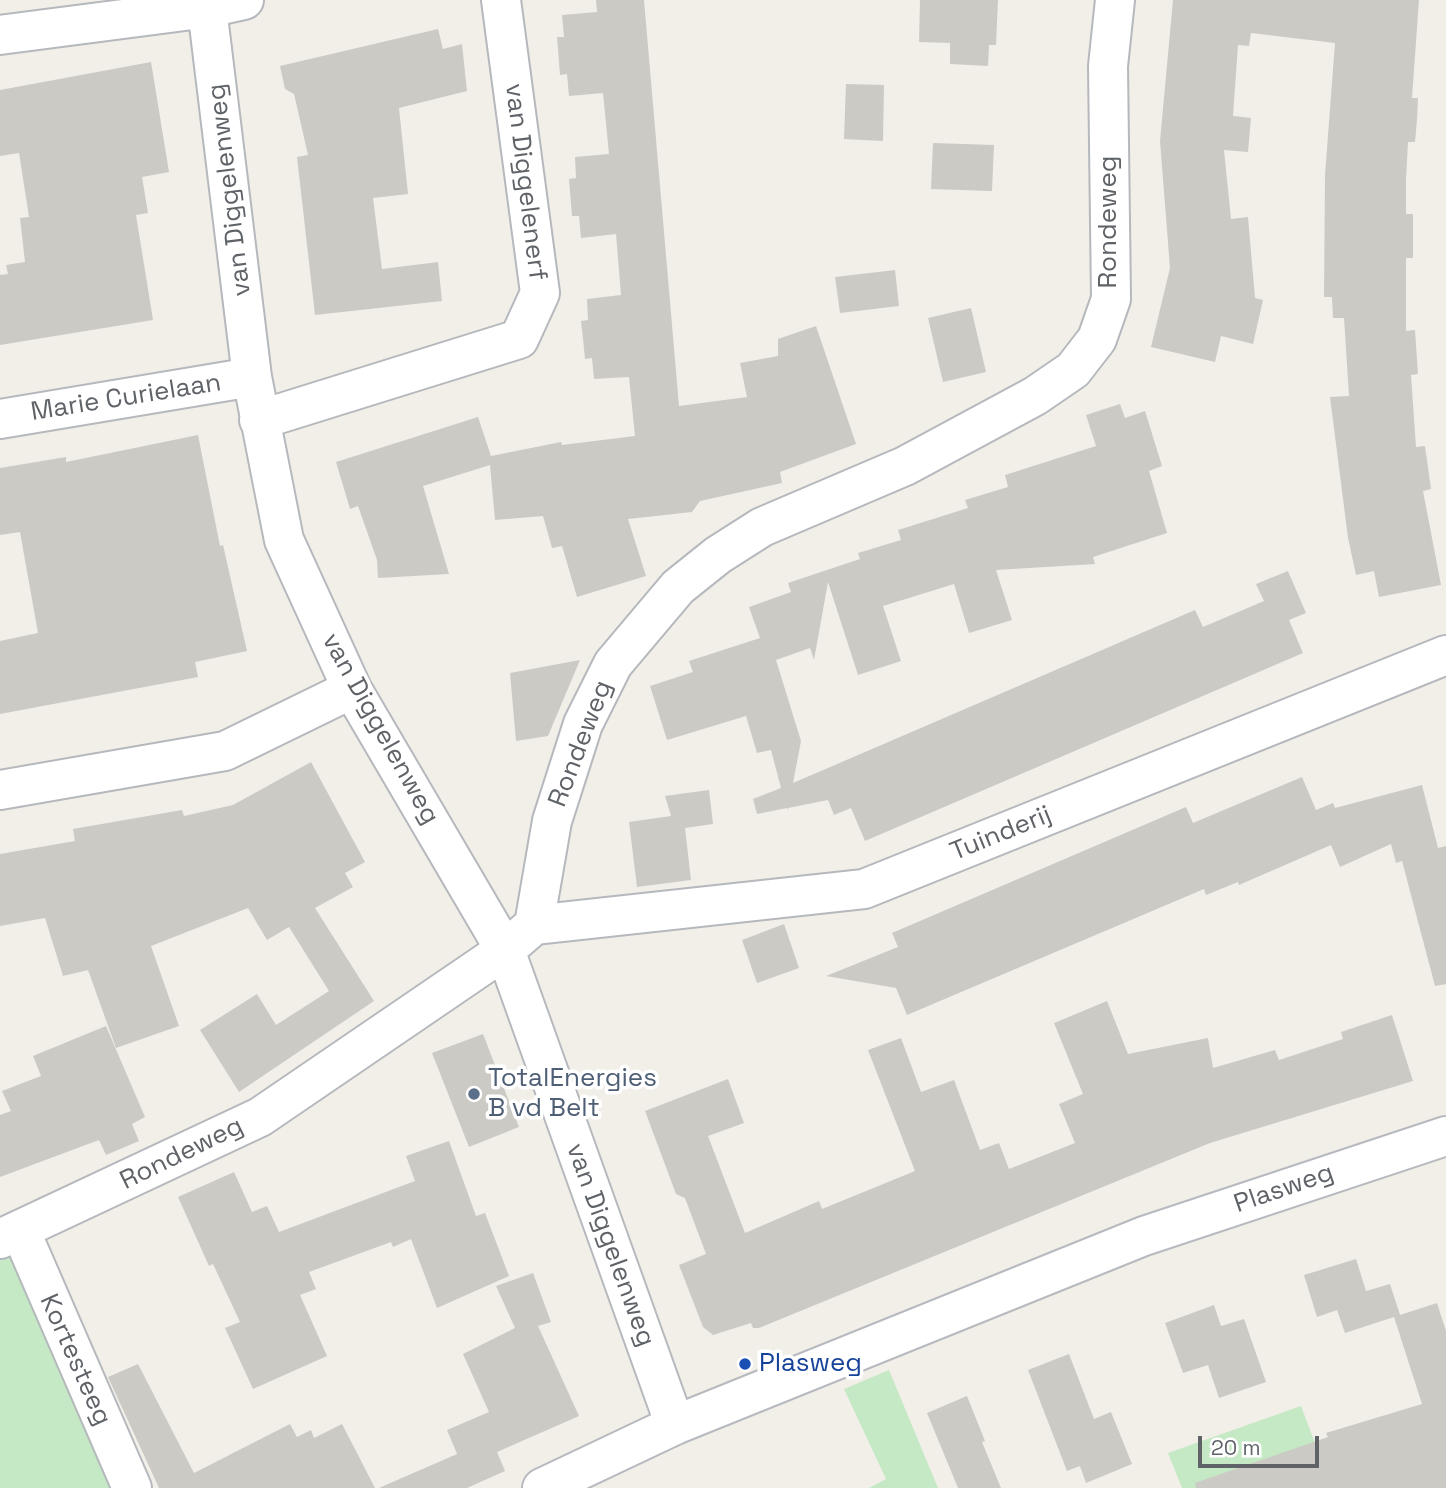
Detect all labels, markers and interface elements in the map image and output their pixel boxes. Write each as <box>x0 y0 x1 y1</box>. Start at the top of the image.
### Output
street label: van Diggelenweg <box>201 82 259 298</box>
street label: van Diggelenerf <box>497 82 553 282</box>
street label: Rondeweg <box>1093 156 1125 288</box>
street label: Marie Curielaan <box>29 368 223 428</box>
street label: van Diggelenweg <box>315 628 445 830</box>
street label: Rondeweg <box>543 676 619 812</box>
street label: Tuinderij <box>946 800 1056 868</box>
place label: TotalEnergies B vd Belt <box>488 1063 657 1124</box>
marker: TotalEnergies B vd Belt <box>466 1086 482 1102</box>
street label: Rondeweg <box>115 1111 249 1197</box>
street label: van Diggelenweg <box>559 1139 661 1351</box>
street label: Plasweg <box>1230 1157 1338 1221</box>
street label: Kortesteeg <box>32 1289 118 1431</box>
place label: Plasweg <box>759 1348 862 1380</box>
marker: Plasweg <box>737 1356 753 1372</box>
scale bar <box>1201 1422 1322 1466</box>
text: 20 m <box>1211 1434 1261 1461</box>

